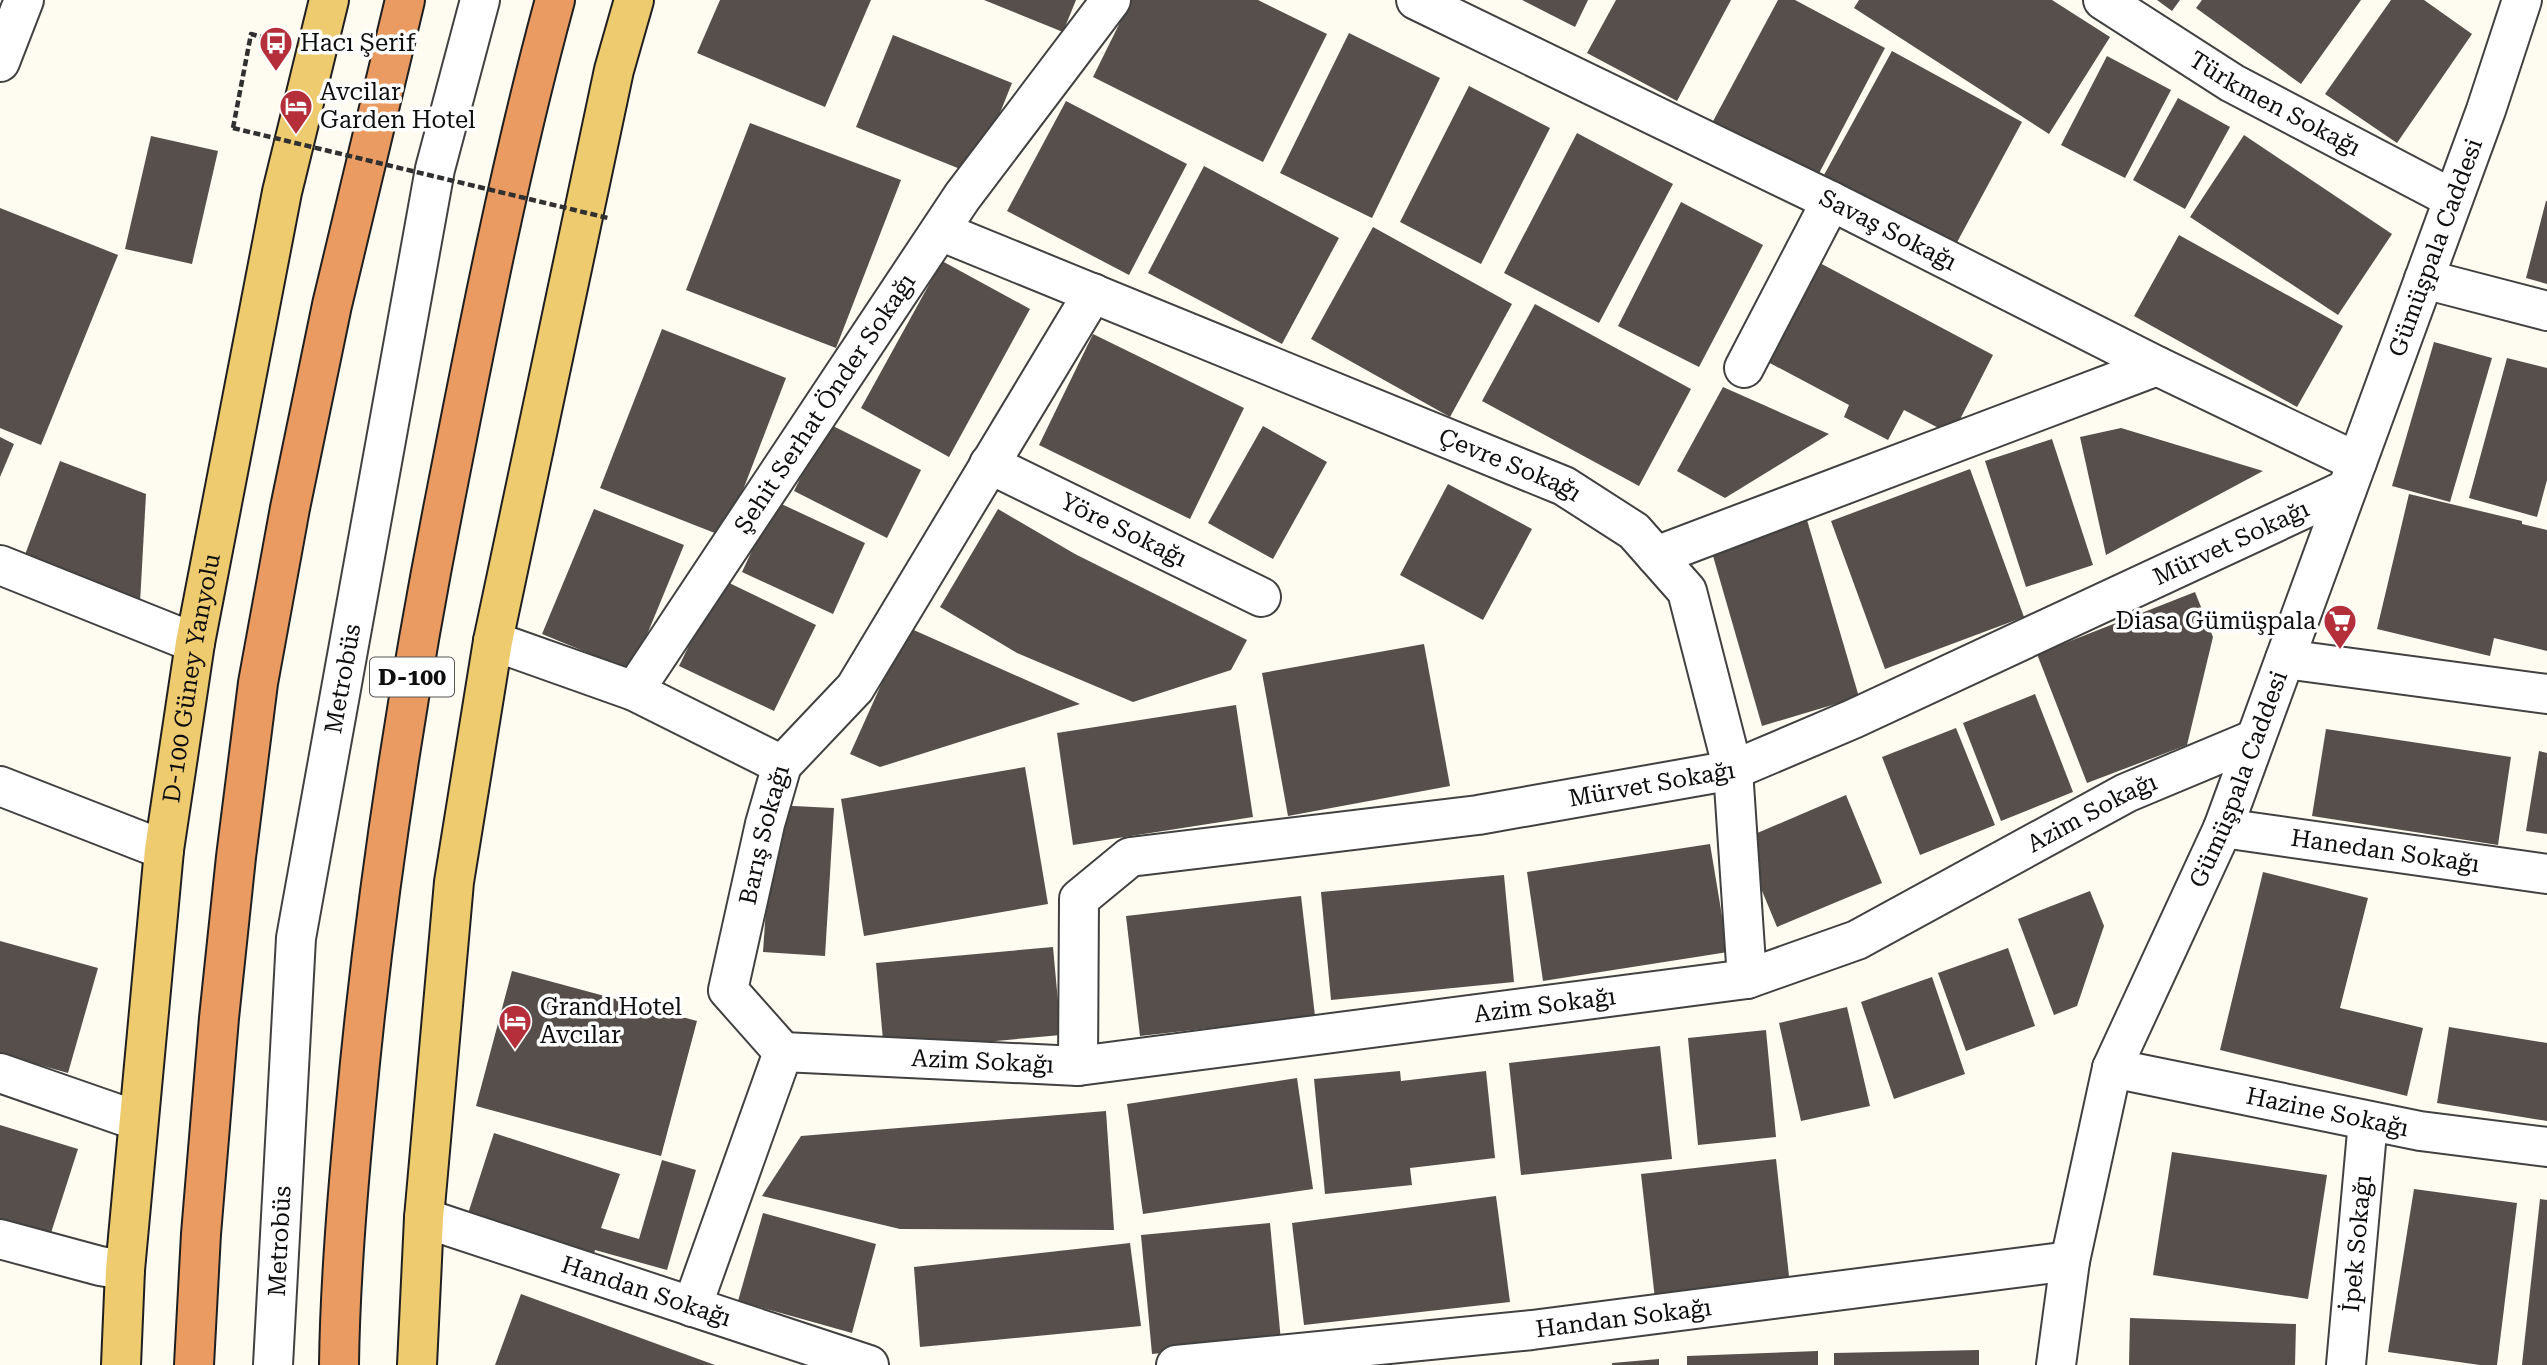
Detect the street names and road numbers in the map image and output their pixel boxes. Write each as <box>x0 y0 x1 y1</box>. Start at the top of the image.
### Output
street label: Türkmen Sokağı <box>2184 45 2366 162</box>
street label: Gümüşpala Caddesi <box>2383 134 2488 360</box>
street label: Savaş Sokağı <box>1815 184 1962 276</box>
street label: Şehit Serhat Önder Sokağı <box>729 268 921 539</box>
street label: Çevre Sokağı <box>1435 422 1587 508</box>
street label: Yöre Sokağı <box>1056 487 1192 573</box>
street label: Mürvet Sokağı <box>2149 495 2314 591</box>
street label: D-100 Güney Yanyolu <box>157 551 226 805</box>
street label: Metrobüs <box>319 622 366 736</box>
road number: D-100 <box>370 657 454 696</box>
street label: Gümüşpala Caddesi <box>2183 667 2293 892</box>
street label: Mürvet Sokağı <box>1566 756 1737 813</box>
street label: Barış Sokağı <box>733 761 795 907</box>
street label: Azim Sokağı <box>2022 768 2161 858</box>
street label: Hanedan Sokağı <box>2289 824 2482 878</box>
street label: Azim Sokağı <box>1472 982 1618 1028</box>
street label: Azim Sokağı <box>911 1044 1055 1079</box>
street label: Hazine Sokağı <box>2244 1082 2412 1142</box>
street label: İpek Sokağı <box>2336 1173 2377 1313</box>
street label: Metrobüs <box>263 1185 297 1297</box>
street label: Handan Sokağı <box>558 1250 735 1333</box>
street label: Handan Sokağı <box>1534 1293 1713 1343</box>

